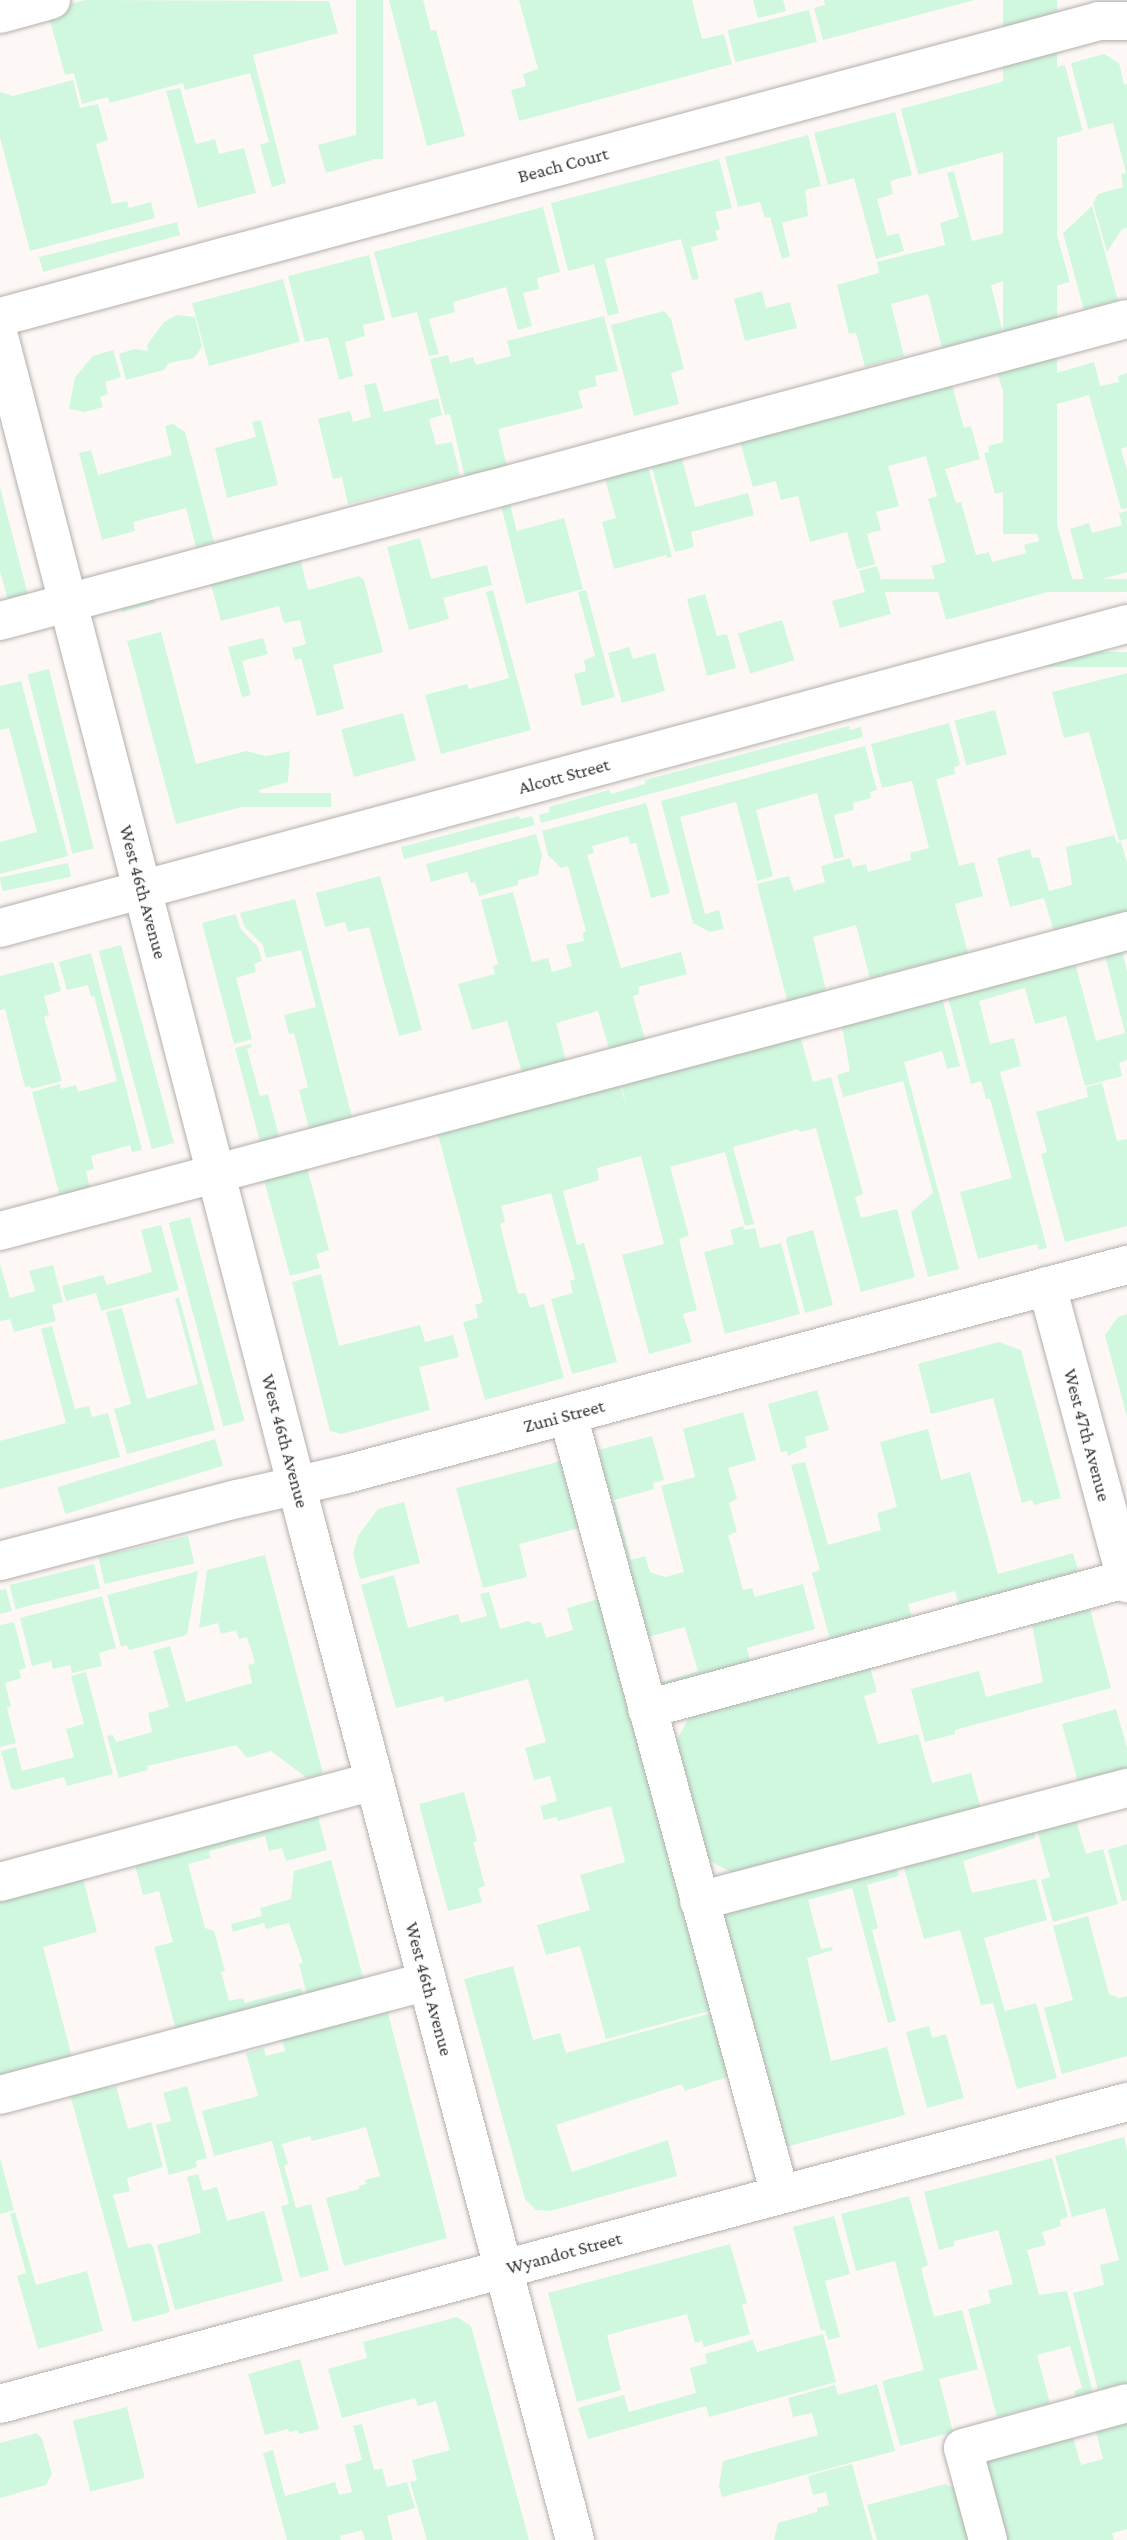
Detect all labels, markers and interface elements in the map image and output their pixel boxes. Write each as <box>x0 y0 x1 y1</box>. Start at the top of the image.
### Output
street label: Beach Court <box>515 142 611 188</box>
street label: Alcott Street <box>516 753 612 799</box>
street label: West 46th Avenue <box>114 823 172 961</box>
street label: West 47th Avenue <box>1058 1366 1116 1504</box>
street label: West 46th Avenue <box>256 1372 314 1510</box>
street label: Zuni Street <box>521 1394 607 1438</box>
street label: West 46th Avenue <box>400 1920 458 2058</box>
street label: Wyandot Street <box>504 2227 624 2279</box>

